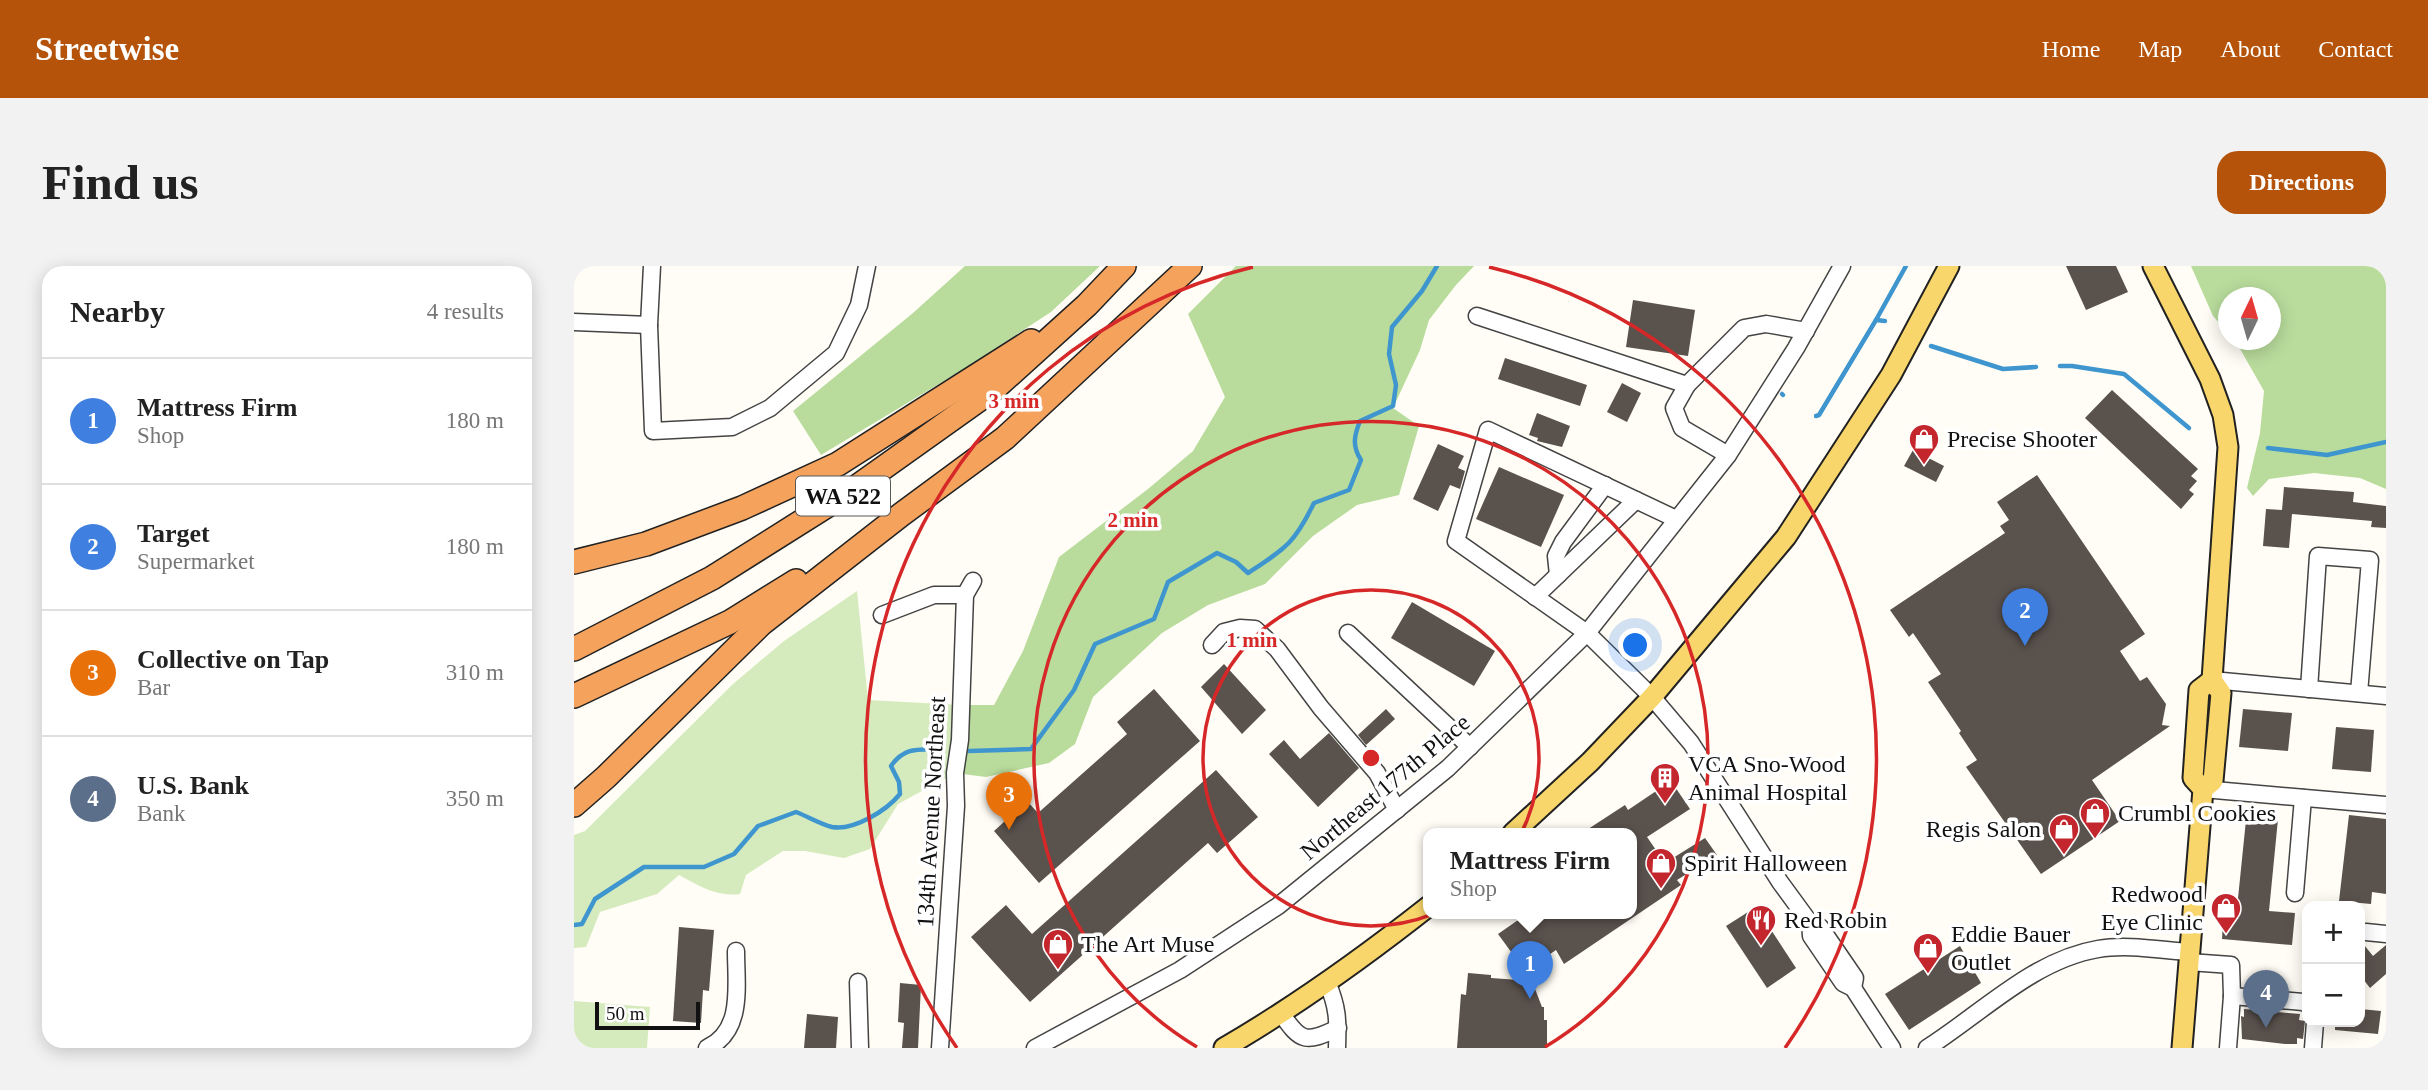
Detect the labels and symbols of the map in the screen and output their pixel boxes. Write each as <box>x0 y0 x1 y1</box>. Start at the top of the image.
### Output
north arrow <box>2218 287 2281 350</box>
text: 3 min <box>989 389 1040 413</box>
shop icon: Precise Shooter <box>1907 422 1941 466</box>
place label: Precise Shooter <box>1947 426 2097 452</box>
road number: WA 522 <box>796 476 890 515</box>
text: 2 min <box>1108 508 1159 532</box>
pin: 2 <box>2002 588 2048 646</box>
text: 1 min <box>1227 628 1278 652</box>
your location <box>1618 628 1652 662</box>
street label: 134th Avenue Northeast <box>912 695 950 928</box>
street label: Northeast 177th Place <box>1295 709 1475 865</box>
centre of rings <box>1359 746 1383 770</box>
place label: VCA Sno-Wood Animal Hospital <box>1688 751 1848 805</box>
building icon: VCA Sno-Wood Animal Hospital <box>1648 761 1682 805</box>
pin: 3 <box>986 772 1032 830</box>
shop icon: Crumbl Cookies <box>2078 796 2112 840</box>
place label: Crumbl Cookies <box>2118 800 2276 826</box>
shop icon: Regis Salon <box>2047 812 2081 856</box>
place label: Regis Salon <box>1926 816 2041 842</box>
shop icon: Spirit Halloween <box>1644 846 1678 890</box>
place label: Spirit Halloween <box>1684 850 1847 876</box>
place label: Redwood Eye Clinic <box>2101 881 2203 935</box>
shop icon: Redwood Eye Clinic <box>2209 891 2243 935</box>
restaurant icon: Red Robin <box>1744 903 1778 947</box>
place label: Red Robin <box>1784 907 1887 933</box>
place label: Eddie Bauer Outlet <box>1951 921 2070 975</box>
shop icon: The Art Muse <box>1041 927 1075 971</box>
place label: The Art Muse <box>1081 931 1214 957</box>
shop icon: Eddie Bauer Outlet <box>1911 931 1945 975</box>
pin: 1 <box>1507 941 1553 999</box>
pin: 4 <box>2243 970 2289 1028</box>
scale bar <box>595 999 700 1031</box>

